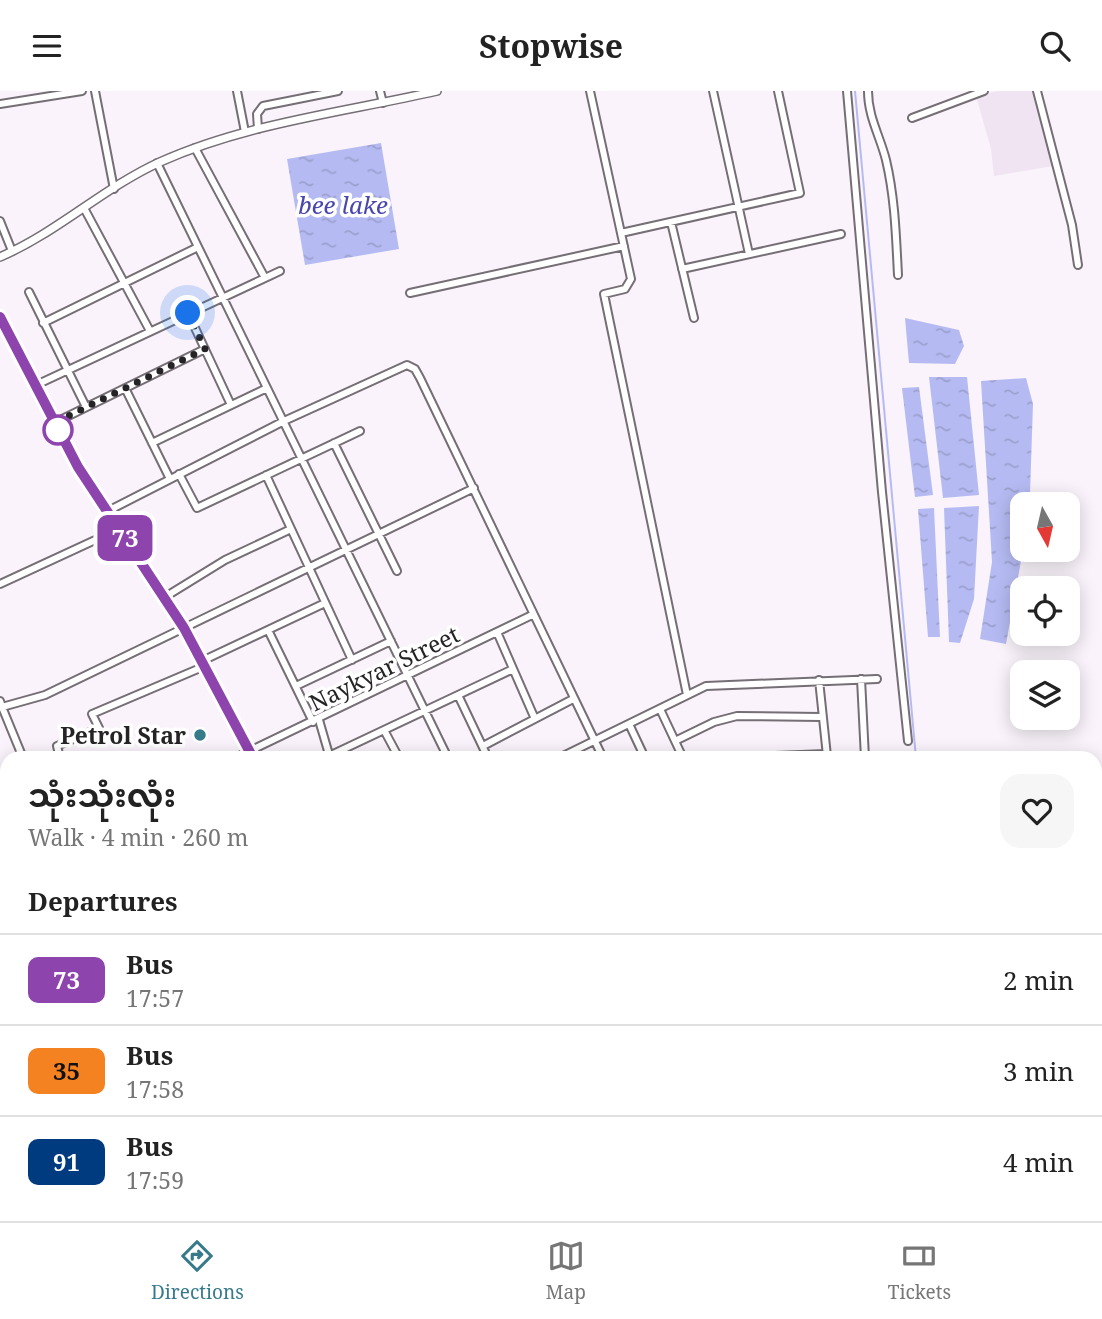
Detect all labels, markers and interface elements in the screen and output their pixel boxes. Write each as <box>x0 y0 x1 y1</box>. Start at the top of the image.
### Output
text: Stopwise <box>479 24 623 67</box>
icon: menu <box>28 27 66 65</box>
icon: search <box>1036 27 1074 65</box>
water label: bee lake <box>298 188 388 221</box>
your location <box>170 295 205 330</box>
unlabelled marker <box>43 415 73 445</box>
north arrow <box>1010 492 1080 562</box>
map controls <box>1010 492 1080 730</box>
line badge: 73 <box>94 515 156 561</box>
text: 73 <box>111 521 139 554</box>
button: locate <box>1010 576 1080 646</box>
street label: Naykyar Street <box>304 618 464 718</box>
button: layers <box>1010 660 1080 730</box>
place label: Petrol Star <box>60 719 186 751</box>
marker: Petrol Star <box>192 727 208 743</box>
text: သုံးသုံးလုံး <box>28 772 176 817</box>
button: heart <box>1000 774 1074 848</box>
text: Walk · 4 min · 260 m <box>28 821 248 853</box>
text: Departures <box>28 883 178 919</box>
text: Bus <box>126 946 173 982</box>
text: 2 min <box>1003 962 1074 998</box>
text: 73 <box>53 963 80 996</box>
text: 17:57 <box>126 982 184 1014</box>
text: Bus <box>126 1037 173 1073</box>
text: 3 min <box>1003 1053 1074 1089</box>
text: 35 <box>53 1054 80 1087</box>
text: 17:58 <box>126 1073 184 1105</box>
text: Bus <box>126 1128 173 1164</box>
text: 4 min <box>1003 1144 1074 1180</box>
text: 91 <box>53 1145 80 1178</box>
text: 17:59 <box>126 1164 184 1196</box>
tab: Directions <box>151 1237 244 1305</box>
tab: Map <box>546 1237 586 1305</box>
tab: Tickets <box>888 1237 951 1305</box>

